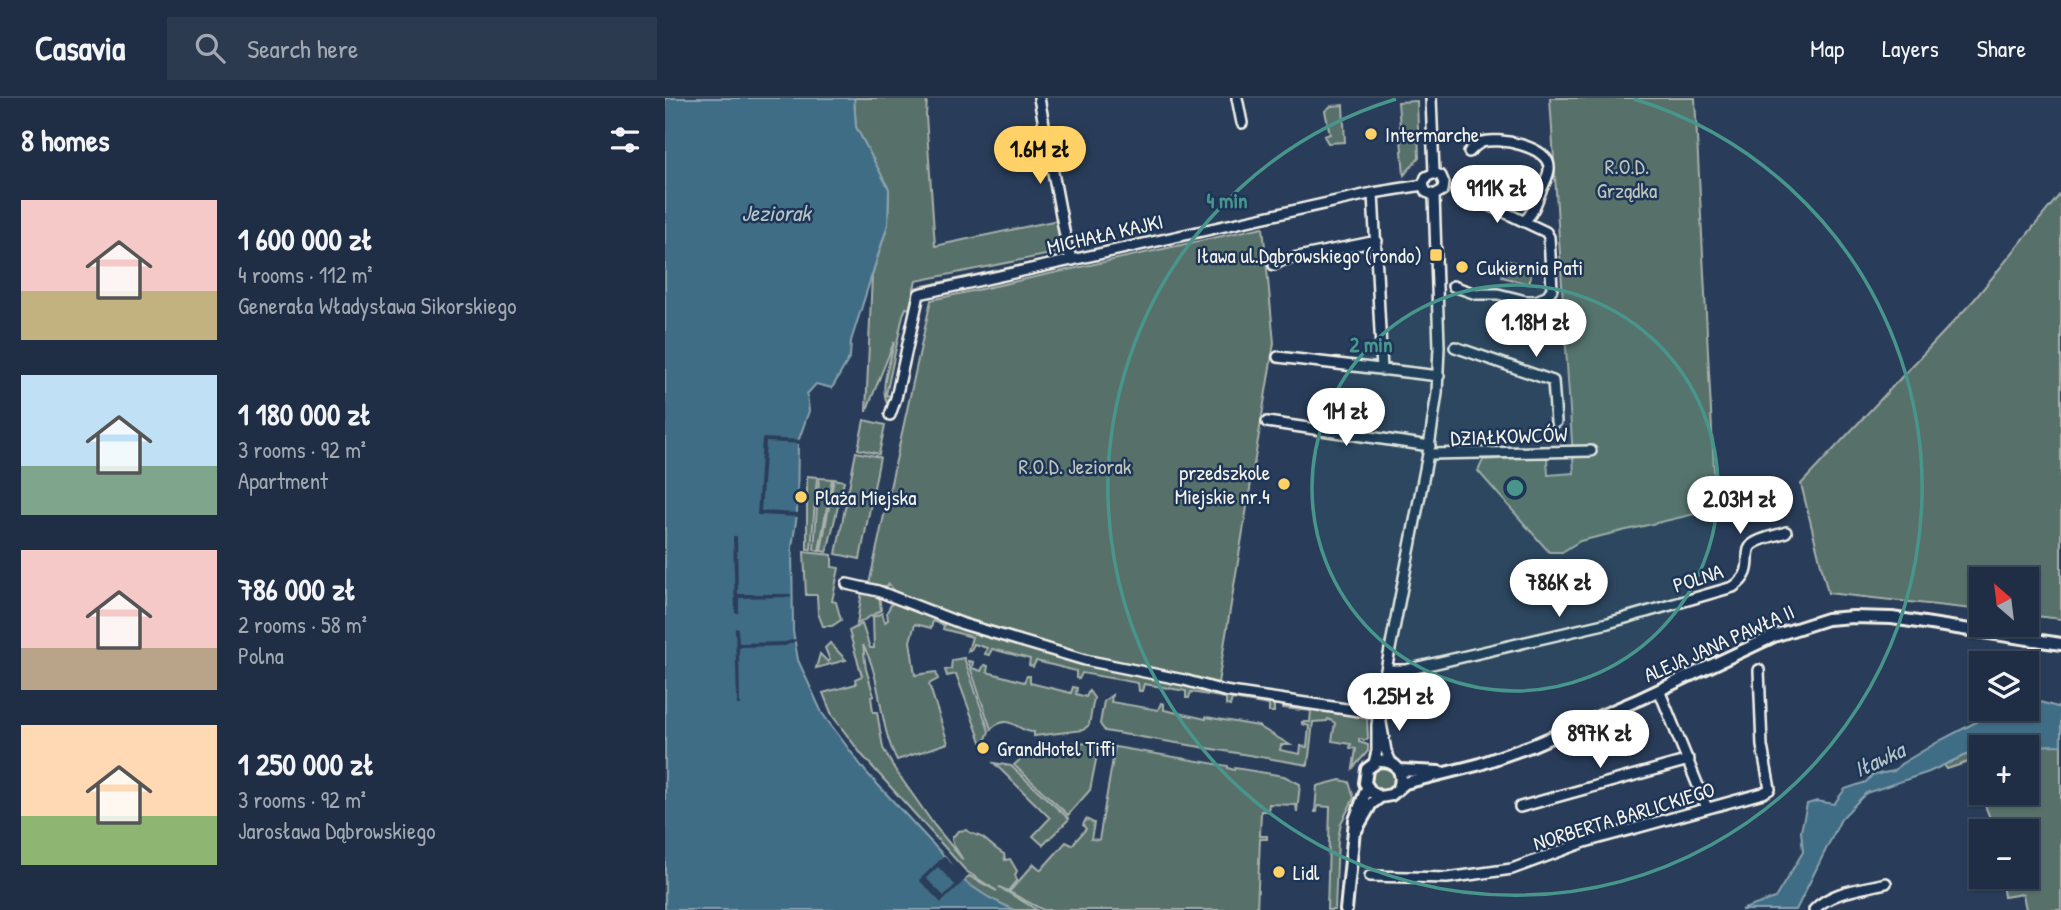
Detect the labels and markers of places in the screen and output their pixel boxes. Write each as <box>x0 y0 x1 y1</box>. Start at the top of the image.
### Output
place label: Intermarche <box>1385 120 1479 149</box>
pin: 1.6M zł <box>975 126 1105 186</box>
marker: Intermarche <box>1363 126 1379 142</box>
pin: 911K zł <box>1432 166 1562 225</box>
place label: Iława ul.Dąbrowskiego (rondo) <box>1197 241 1422 270</box>
marker: Iława ul.Dąbrowskiego (rondo) <box>1428 247 1444 263</box>
place label: Cukiernia Pati <box>1476 253 1583 282</box>
marker: Cukiernia Pati <box>1454 259 1470 275</box>
pin: 1.18M zł <box>1464 300 1608 359</box>
pin: 1M zł <box>1297 388 1395 448</box>
place label: przedszkole Miejskie nr.4 <box>1175 458 1270 511</box>
marker: przedszkole Miejskie nr.4 <box>1276 476 1292 492</box>
centre of rings <box>1503 476 1527 500</box>
pin: 2.03M zł <box>1668 476 1812 536</box>
place label: Plaża Miejska <box>815 483 917 512</box>
marker: Plaża Miejska <box>793 489 809 505</box>
pin: 786K zł <box>1494 560 1624 619</box>
pin: 1.25M zł <box>1327 674 1471 733</box>
pin: 897K zł <box>1535 710 1665 770</box>
place label: GrandHotel Tiffi <box>997 734 1116 763</box>
marker: GrandHotel Tiffi <box>975 740 991 756</box>
place label: Lidl <box>1293 858 1320 887</box>
marker: Lidl <box>1271 864 1287 880</box>

